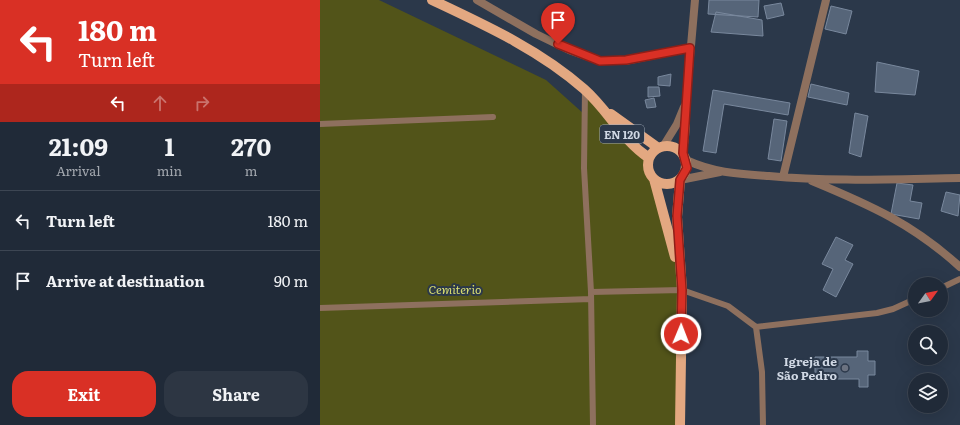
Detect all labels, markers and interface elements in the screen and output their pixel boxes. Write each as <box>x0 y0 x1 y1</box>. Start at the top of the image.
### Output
pin <box>541 3 575 44</box>
text: 180 m <box>78 8 157 50</box>
icon: arrive <box>547 9 569 31</box>
icon: left <box>12 16 64 68</box>
text: Turn left <box>78 46 155 73</box>
icon: left <box>107 92 129 114</box>
icon: ahead <box>149 92 171 114</box>
icon: right <box>191 92 213 114</box>
road number: EN 120 <box>600 125 644 143</box>
text: 21:09 <box>49 128 108 163</box>
text: 1 <box>164 128 174 163</box>
text: 270 <box>231 128 271 163</box>
text: Arrival <box>56 161 101 180</box>
text: min <box>157 161 182 180</box>
text: m <box>245 161 257 180</box>
text: Turn left <box>46 209 115 232</box>
text: 180 m <box>267 209 308 232</box>
icon: left <box>12 210 34 232</box>
text: Arrive at destination <box>46 269 205 292</box>
text: 90 m <box>274 269 308 292</box>
icon: arrive <box>12 270 34 292</box>
north arrow <box>908 277 948 317</box>
map controls <box>908 277 948 413</box>
park label: Cemiterio <box>429 280 481 298</box>
position arrow <box>660 313 702 355</box>
button: search <box>908 325 948 365</box>
place label: Igreja de São Pedro <box>777 352 838 384</box>
marker: Igreja de São Pedro <box>840 363 850 373</box>
button: Exit <box>12 371 156 417</box>
button: Share <box>164 371 308 417</box>
button: layers <box>908 373 948 413</box>

